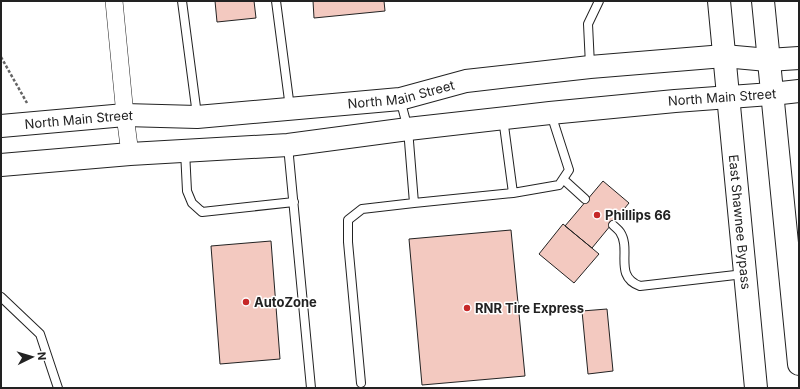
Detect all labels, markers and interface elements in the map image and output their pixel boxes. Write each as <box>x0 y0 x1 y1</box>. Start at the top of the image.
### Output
street label: North Main Street <box>347 77 456 112</box>
street label: North Main Street <box>667 85 777 109</box>
street label: North Main Street <box>24 107 133 132</box>
street label: East Shawnee Bypass <box>726 154 755 290</box>
place label: Phillips 66 <box>605 207 671 223</box>
marker: Phillips 66 <box>592 210 602 220</box>
place label: AutoZone <box>254 294 317 310</box>
marker: AutoZone <box>241 297 251 307</box>
place label: RNR Tire Express <box>475 300 584 316</box>
marker: RNR Tire Express <box>462 303 472 313</box>
north arrow <box>12 337 52 377</box>
text: N <box>35 351 49 361</box>

